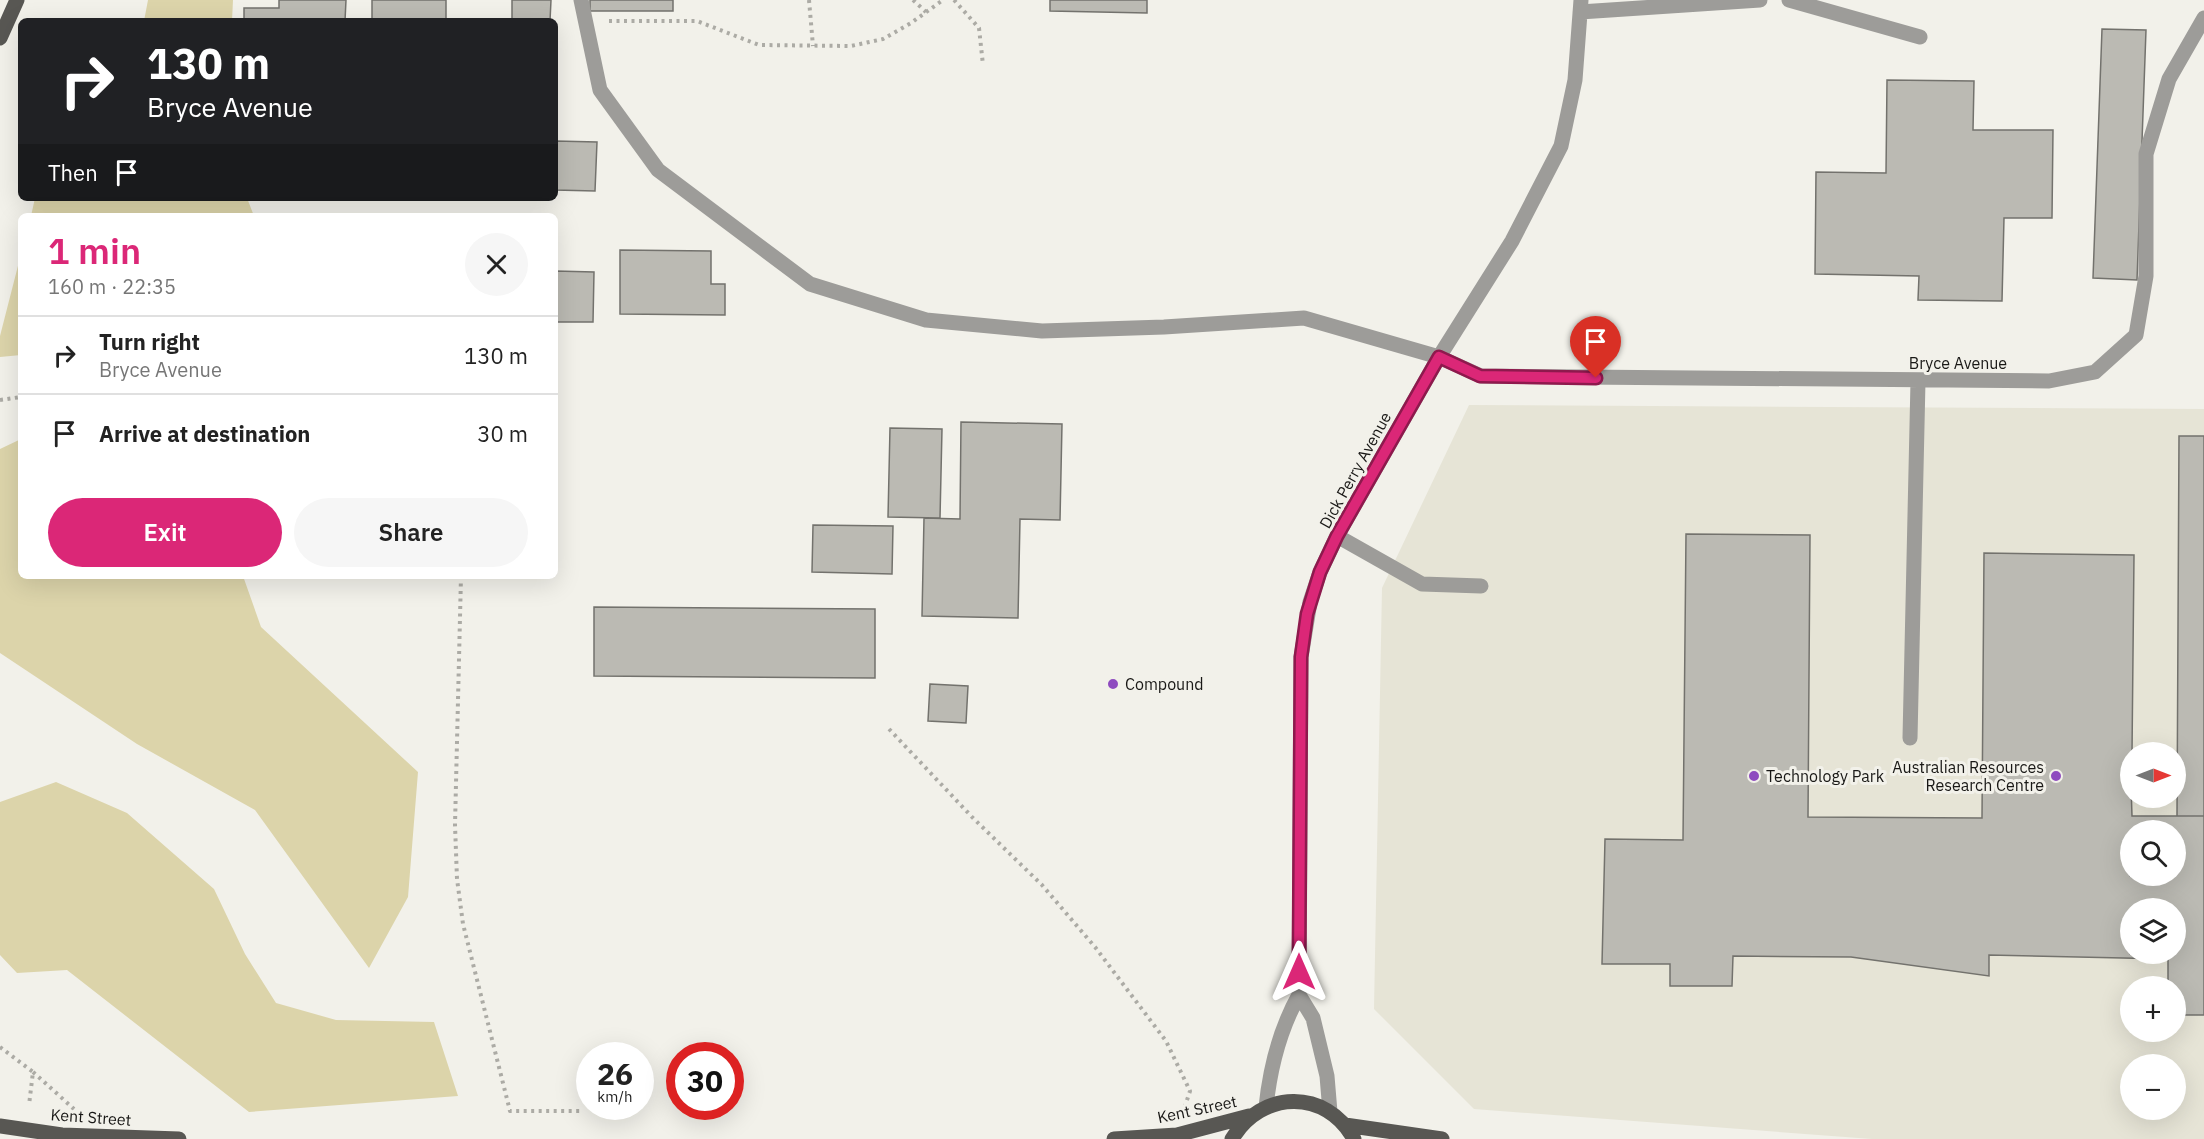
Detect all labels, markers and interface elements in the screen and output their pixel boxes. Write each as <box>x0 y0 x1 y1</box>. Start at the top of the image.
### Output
text: 130 m <box>147 36 270 91</box>
icon: right <box>48 42 126 120</box>
text: Bryce Avenue <box>147 89 313 124</box>
icon: arrive <box>110 156 143 189</box>
text: Then <box>48 158 98 187</box>
text: 1 min <box>48 227 141 274</box>
button: close <box>465 233 528 296</box>
text: 160 m · 22:35 <box>48 273 176 300</box>
pin <box>1570 316 1621 378</box>
icon: arrive <box>1579 325 1612 358</box>
text: Turn right <box>99 327 200 356</box>
icon: right <box>48 339 81 372</box>
text: 130 m <box>464 341 528 370</box>
street label: Bryce Avenue <box>1909 353 2007 373</box>
text: Bryce Avenue <box>99 356 222 383</box>
street label: Dick Perry Avenue <box>1315 408 1395 532</box>
icon: arrive <box>48 417 81 450</box>
text: Arrive at destination <box>99 419 310 448</box>
text: 30 m <box>477 419 528 448</box>
button: Exit <box>48 498 282 567</box>
button: Share <box>294 498 528 567</box>
place label: Compound <box>1125 674 1204 694</box>
marker: Compound <box>1106 677 1120 691</box>
north arrow <box>2120 742 2186 808</box>
map controls <box>2120 742 2186 1120</box>
place label: Australian Resources Research Centre <box>1892 757 2044 795</box>
place label: Technology Park <box>1766 766 1885 786</box>
marker: Technology Park <box>1747 769 1761 783</box>
marker: Australian Resources Research Centre <box>2049 769 2063 783</box>
button: search <box>2120 820 2186 886</box>
button: layers <box>2120 898 2186 964</box>
position arrow <box>1267 940 1331 1004</box>
button: + <box>2120 976 2186 1042</box>
speed limit sign: 30 <box>666 1042 744 1120</box>
text: 26 <box>597 1054 633 1093</box>
button: − <box>2120 1054 2186 1120</box>
text: km/h <box>597 1087 633 1106</box>
street label: Kent Street <box>1155 1091 1239 1127</box>
street label: Kent Street <box>50 1104 132 1130</box>

